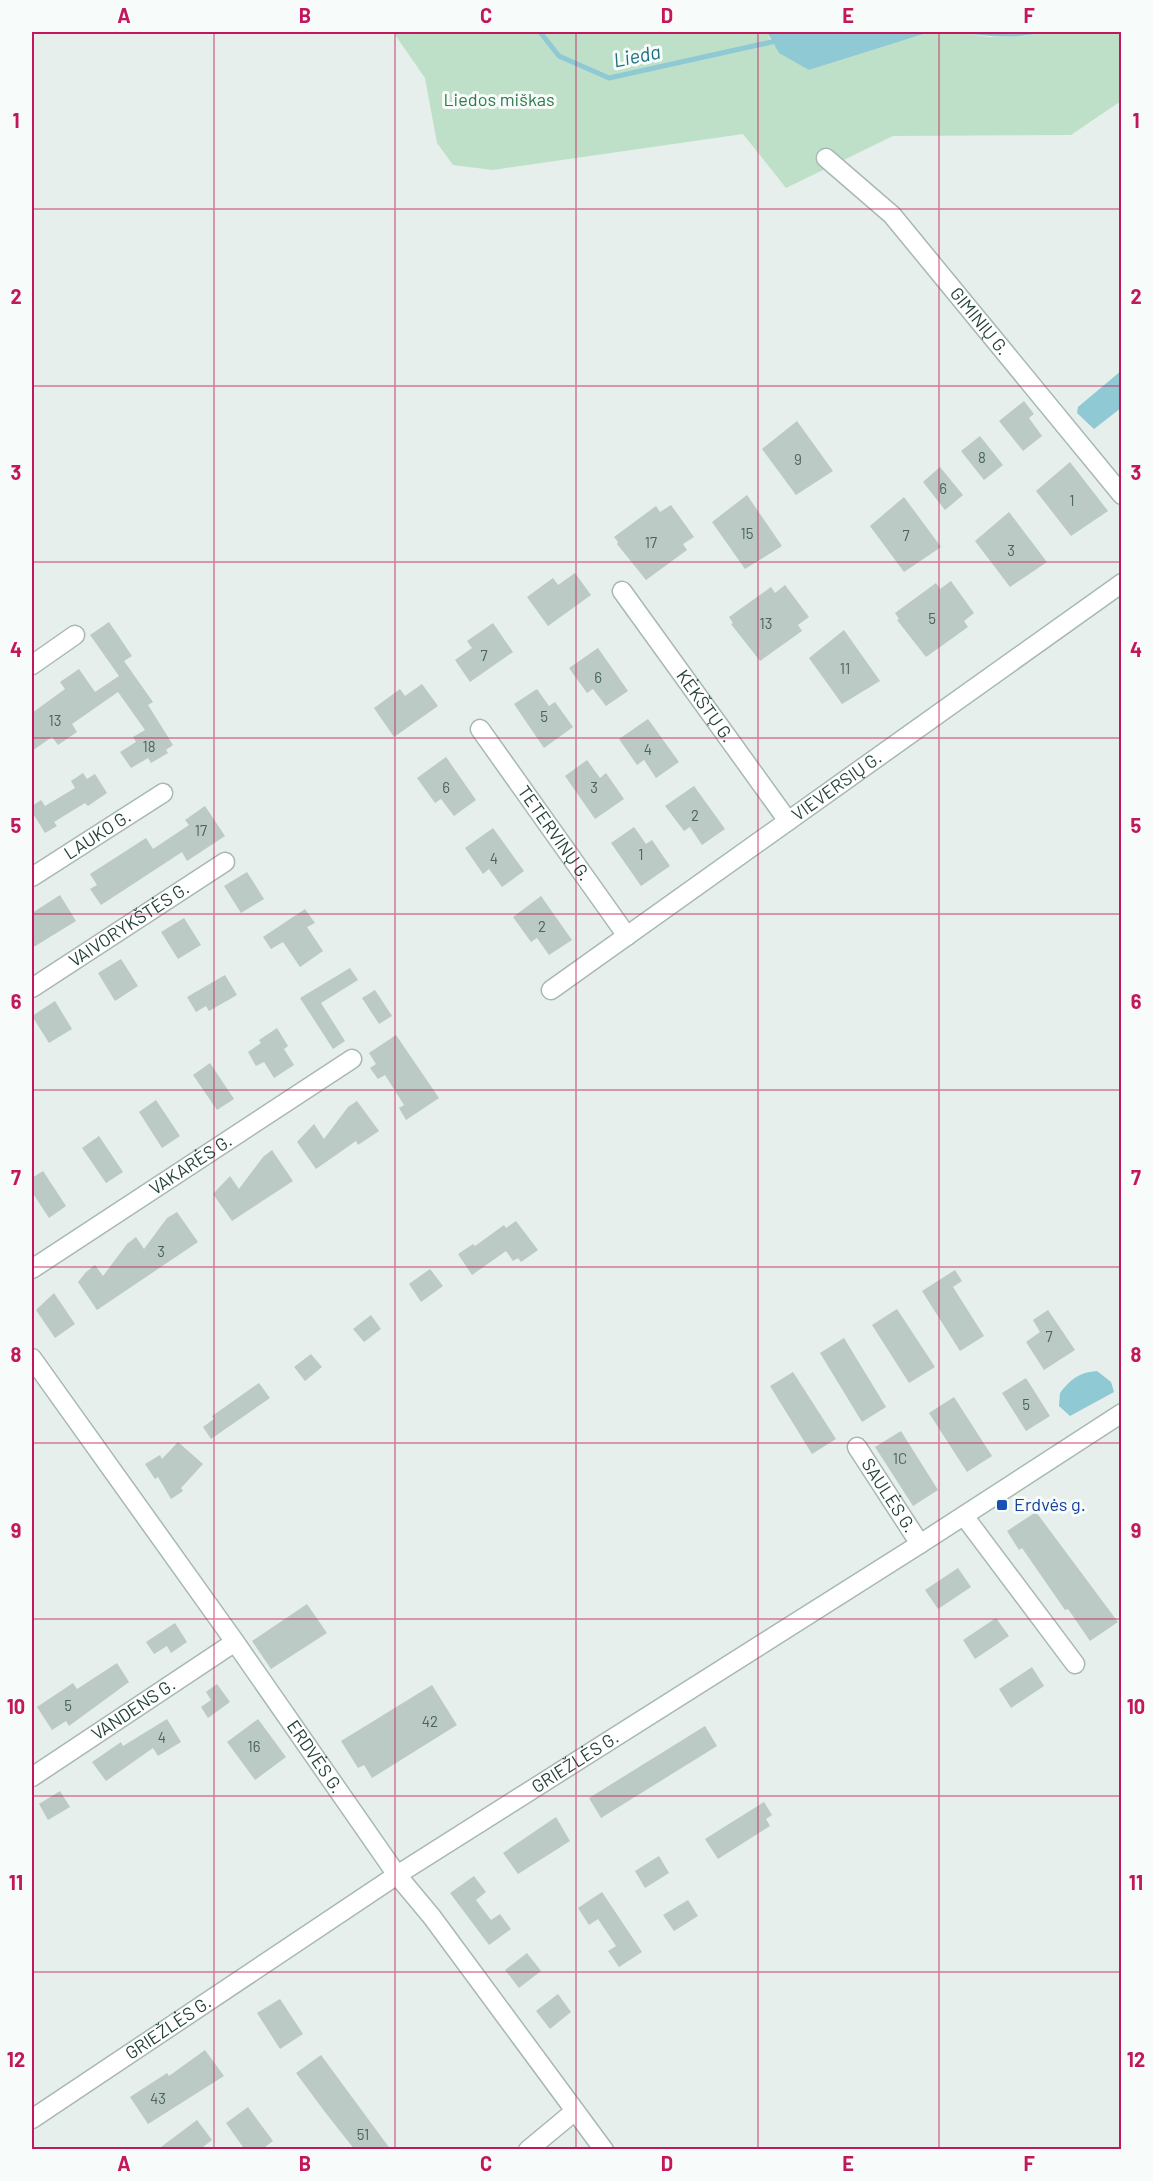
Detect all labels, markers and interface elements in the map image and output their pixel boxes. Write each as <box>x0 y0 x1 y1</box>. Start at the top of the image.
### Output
text: A <box>117 3 131 27</box>
text: B <box>299 3 311 27</box>
text: C <box>480 3 492 27</box>
text: D <box>661 3 673 27</box>
text: E <box>842 3 854 27</box>
text: F <box>1023 3 1035 27</box>
water label: Lieda <box>611 39 662 71</box>
park label: Liedos miškas <box>443 88 555 110</box>
text: 1 <box>12 108 20 132</box>
text: 1 <box>1132 108 1140 132</box>
street label: GIMINIŲ G. <box>946 282 1015 359</box>
text: 2 <box>10 284 22 308</box>
text: 2 <box>1130 284 1142 308</box>
house number: 8 <box>978 448 986 466</box>
house number: 9 <box>794 450 802 468</box>
text: 3 <box>11 460 21 484</box>
text: 3 <box>1131 460 1141 484</box>
house number: 6 <box>939 479 947 497</box>
house number: 1 <box>1069 491 1075 509</box>
house number: 15 <box>741 524 753 542</box>
house number: 7 <box>902 526 910 544</box>
house number: 17 <box>645 533 657 551</box>
house number: 3 <box>1007 541 1015 559</box>
house number: 5 <box>928 609 936 627</box>
house number: 13 <box>760 614 772 632</box>
text: 4 <box>10 637 22 661</box>
text: 4 <box>1130 637 1142 661</box>
house number: 7 <box>480 646 488 664</box>
house number: 11 <box>840 659 850 677</box>
street label: KĖKŠTŲ G. <box>672 665 740 746</box>
house number: 6 <box>594 668 602 686</box>
house number: 5 <box>540 707 548 725</box>
house number: 13 <box>49 711 61 729</box>
house number: 18 <box>142 737 156 755</box>
house number: 4 <box>644 740 652 758</box>
street label: VIEVERSIŲ G. <box>787 746 885 825</box>
house number: 6 <box>442 778 450 796</box>
house number: 3 <box>590 778 598 796</box>
street label: TETERVINŲ G. <box>514 781 596 885</box>
street label: LAUKO G. <box>60 805 135 864</box>
house number: 2 <box>691 806 699 824</box>
text: 5 <box>11 813 22 837</box>
text: 5 <box>1131 813 1142 837</box>
house number: 17 <box>195 821 207 839</box>
house number: 1 <box>638 845 644 863</box>
house number: 4 <box>490 849 498 867</box>
street label: VAIVORYKŠTĖS G. <box>64 876 193 971</box>
house number: 2 <box>538 917 546 935</box>
text: 6 <box>11 989 22 1013</box>
text: 6 <box>1131 989 1142 1013</box>
street label: VAKARĖS G. <box>145 1129 236 1199</box>
text: 7 <box>11 1165 21 1189</box>
text: 7 <box>1131 1165 1141 1189</box>
house number: 3 <box>157 1242 165 1260</box>
house number: 7 <box>1045 1327 1053 1345</box>
text: 8 <box>11 1342 22 1366</box>
text: 8 <box>1131 1342 1142 1366</box>
house number: 5 <box>1022 1395 1030 1413</box>
house number: 1C <box>893 1449 907 1467</box>
street label: SAULĖS G. <box>857 1454 922 1536</box>
place label: Erdvės g. <box>1014 1493 1086 1515</box>
marker: Erdvės g. <box>995 1498 1009 1512</box>
text: 9 <box>11 1518 21 1542</box>
text: 9 <box>1131 1518 1141 1542</box>
street label: VANDENS G. <box>87 1673 179 1744</box>
text: 10 <box>7 1694 25 1718</box>
text: 10 <box>1127 1694 1145 1718</box>
house number: 5 <box>64 1696 72 1714</box>
house number: 42 <box>422 1712 438 1730</box>
street label: ERDVĖS G. <box>283 1716 349 1797</box>
street label: GRIEŽLĖS G. <box>527 1726 622 1797</box>
house number: 4 <box>158 1728 166 1746</box>
house number: 16 <box>248 1737 260 1755</box>
text: 11 <box>9 1870 23 1894</box>
text: 11 <box>1129 1870 1143 1894</box>
street label: GRIEŽLĖS G. <box>121 1990 215 2064</box>
text: 12 <box>7 2047 25 2071</box>
text: 12 <box>1127 2047 1145 2071</box>
house number: 43 <box>150 2089 166 2107</box>
house number: 51 <box>357 2125 369 2143</box>
text: A <box>117 2151 131 2175</box>
text: B <box>299 2151 311 2175</box>
text: C <box>480 2151 492 2175</box>
text: D <box>661 2151 673 2175</box>
text: E <box>842 2151 854 2175</box>
text: F <box>1023 2151 1035 2175</box>

